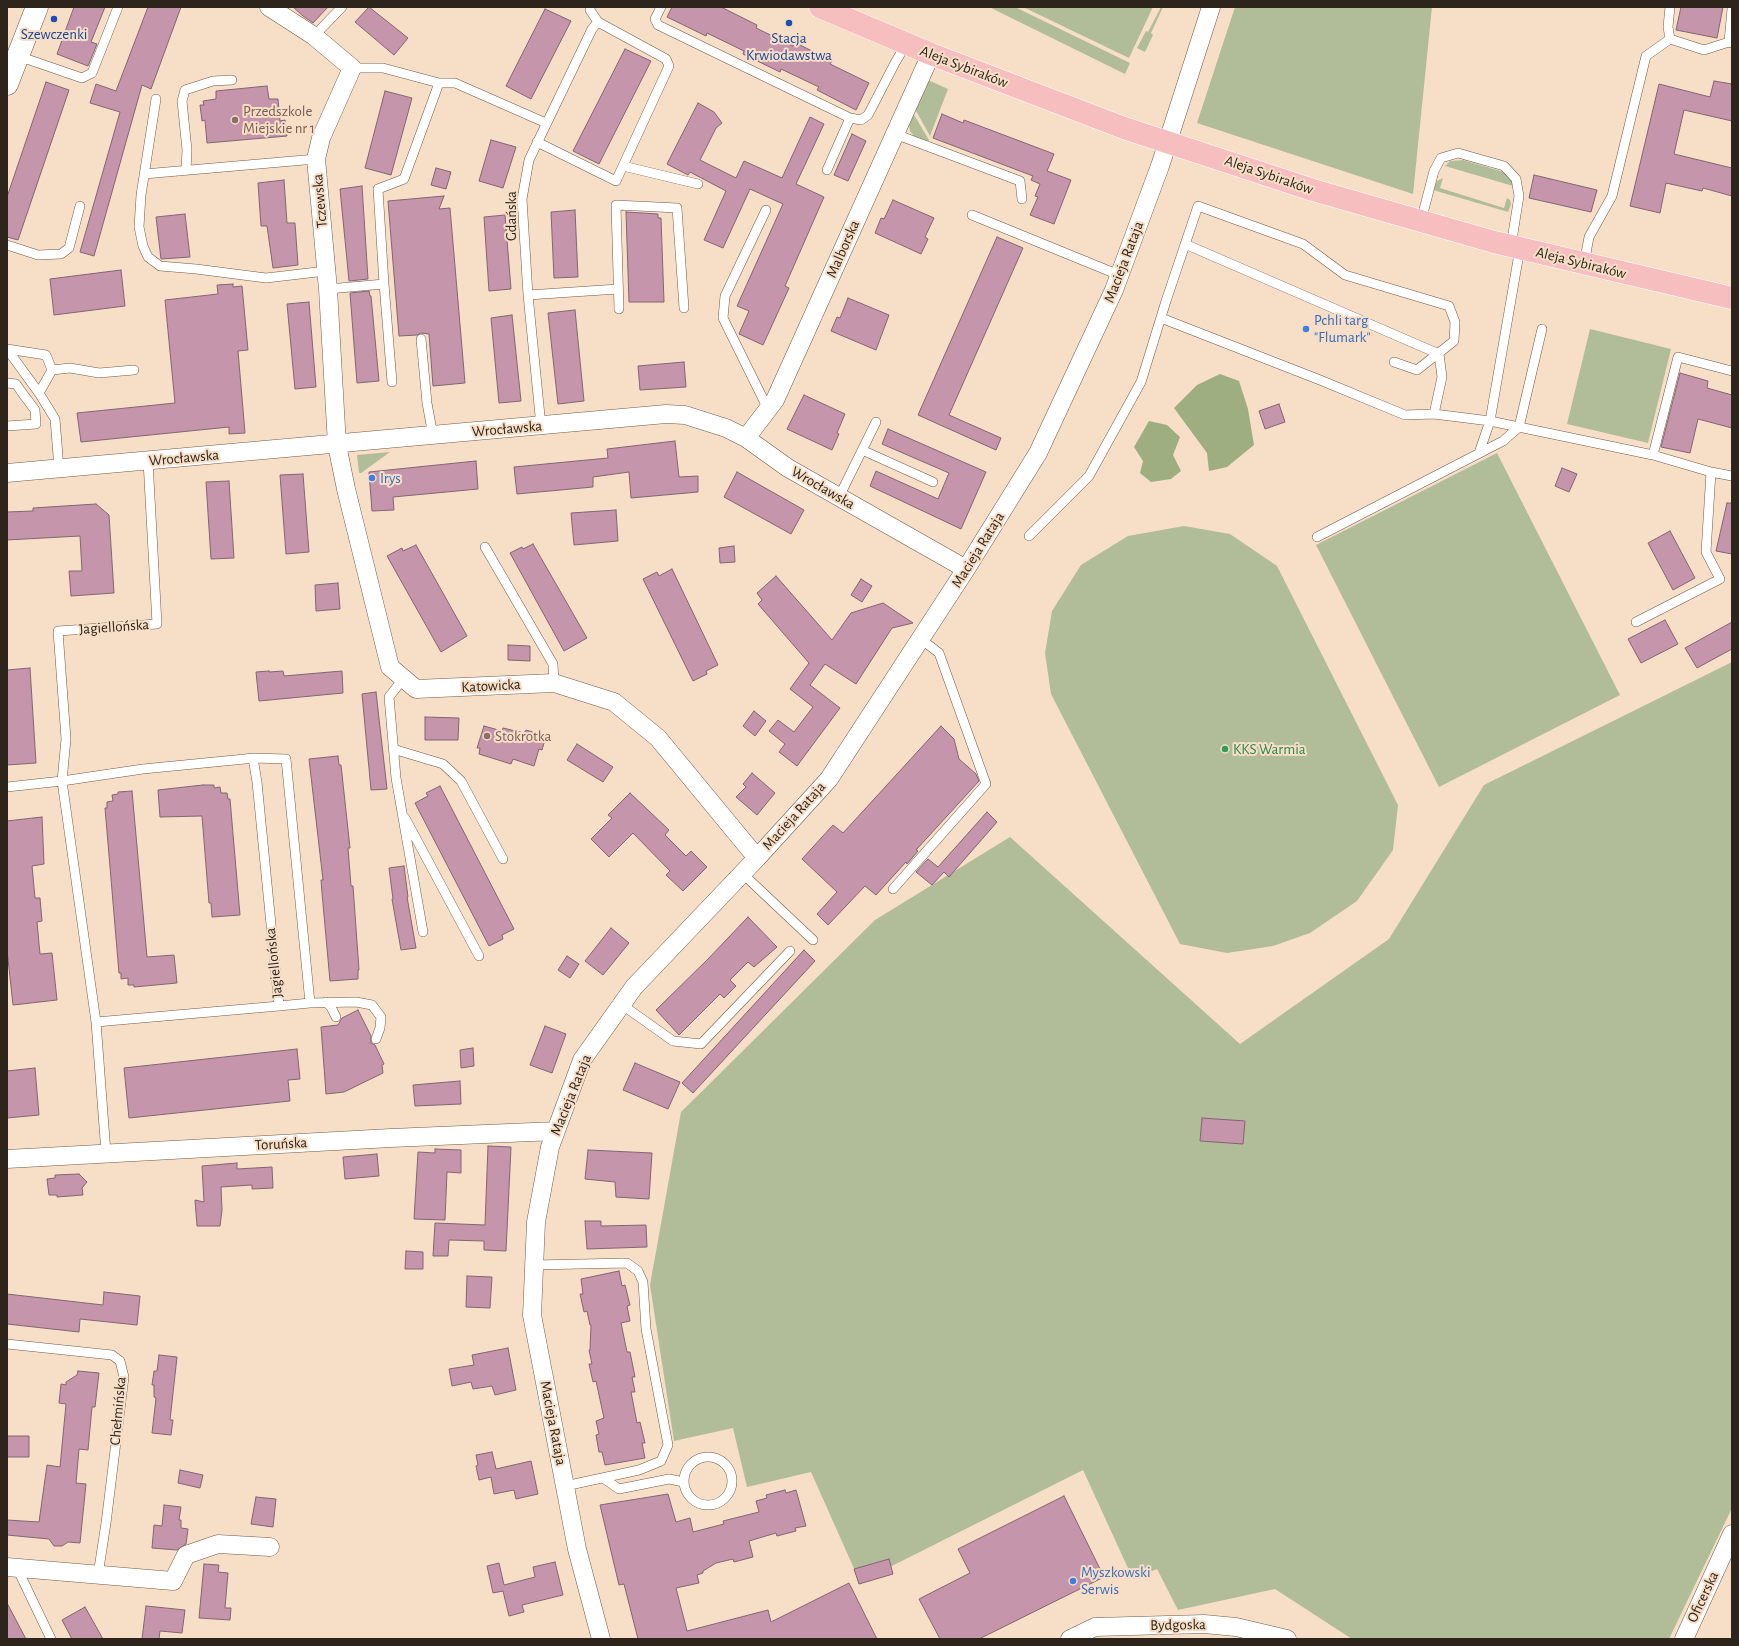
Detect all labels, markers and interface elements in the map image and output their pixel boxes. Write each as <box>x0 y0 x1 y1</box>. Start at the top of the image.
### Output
marker: Szewczenki <box>49 14 59 24</box>
marker: Stacja Krwiodawstwa <box>784 18 794 28</box>
place label: Szewczenki <box>21 25 87 43</box>
place label: Stacja Krwiodawstwa <box>746 29 832 64</box>
street label: Aleja Sybiraków <box>918 42 1010 92</box>
place label: Przedszkole Miejskie nr 1 <box>243 102 315 137</box>
marker: Przedszkole Miejskie nr 1 <box>230 115 240 125</box>
street label: Aleja Sybiraków <box>1222 151 1316 199</box>
street label: Tczewska <box>309 173 331 229</box>
street label: Gdańska <box>502 191 520 241</box>
street label: Malborska <box>822 217 864 281</box>
street label: Macieja Rataja <box>1100 219 1148 305</box>
street label: Aleja Sybiraków <box>1534 243 1628 283</box>
place label: Pchli targ "Flumark" <box>1314 311 1371 346</box>
marker: Pchli targ "Flumark" <box>1301 324 1311 334</box>
street label: Wrocławska <box>471 417 543 441</box>
street label: Wrocławska <box>148 446 220 470</box>
street label: Wrocławska <box>788 463 858 513</box>
place label: Irys <box>380 469 401 487</box>
marker: Irys <box>367 473 377 483</box>
street label: Macieja Rataja <box>948 509 1008 591</box>
street label: Jagiellońska <box>78 616 150 638</box>
street label: Katowicka <box>461 675 521 697</box>
place label: Stokrotka <box>495 727 551 745</box>
marker: Stokrotka <box>482 731 492 741</box>
place label: KKS Warmia <box>1233 740 1306 758</box>
marker: KKS Warmia <box>1220 744 1230 754</box>
street label: Macieja Rataja <box>759 778 829 854</box>
street label: Jagiellońska <box>261 927 287 999</box>
street label: Macieja Rataja <box>547 1052 595 1138</box>
street label: Toruńska <box>254 1134 308 1154</box>
street label: Chełmińska <box>106 1376 130 1446</box>
street label: Macieja Rataja <box>536 1379 570 1467</box>
place label: Myszkowski Serwis <box>1081 1563 1151 1598</box>
street label: Oficerska <box>1683 1569 1723 1625</box>
marker: Myszkowski Serwis <box>1068 1576 1078 1586</box>
street label: Bydgoska <box>1150 1616 1206 1634</box>

